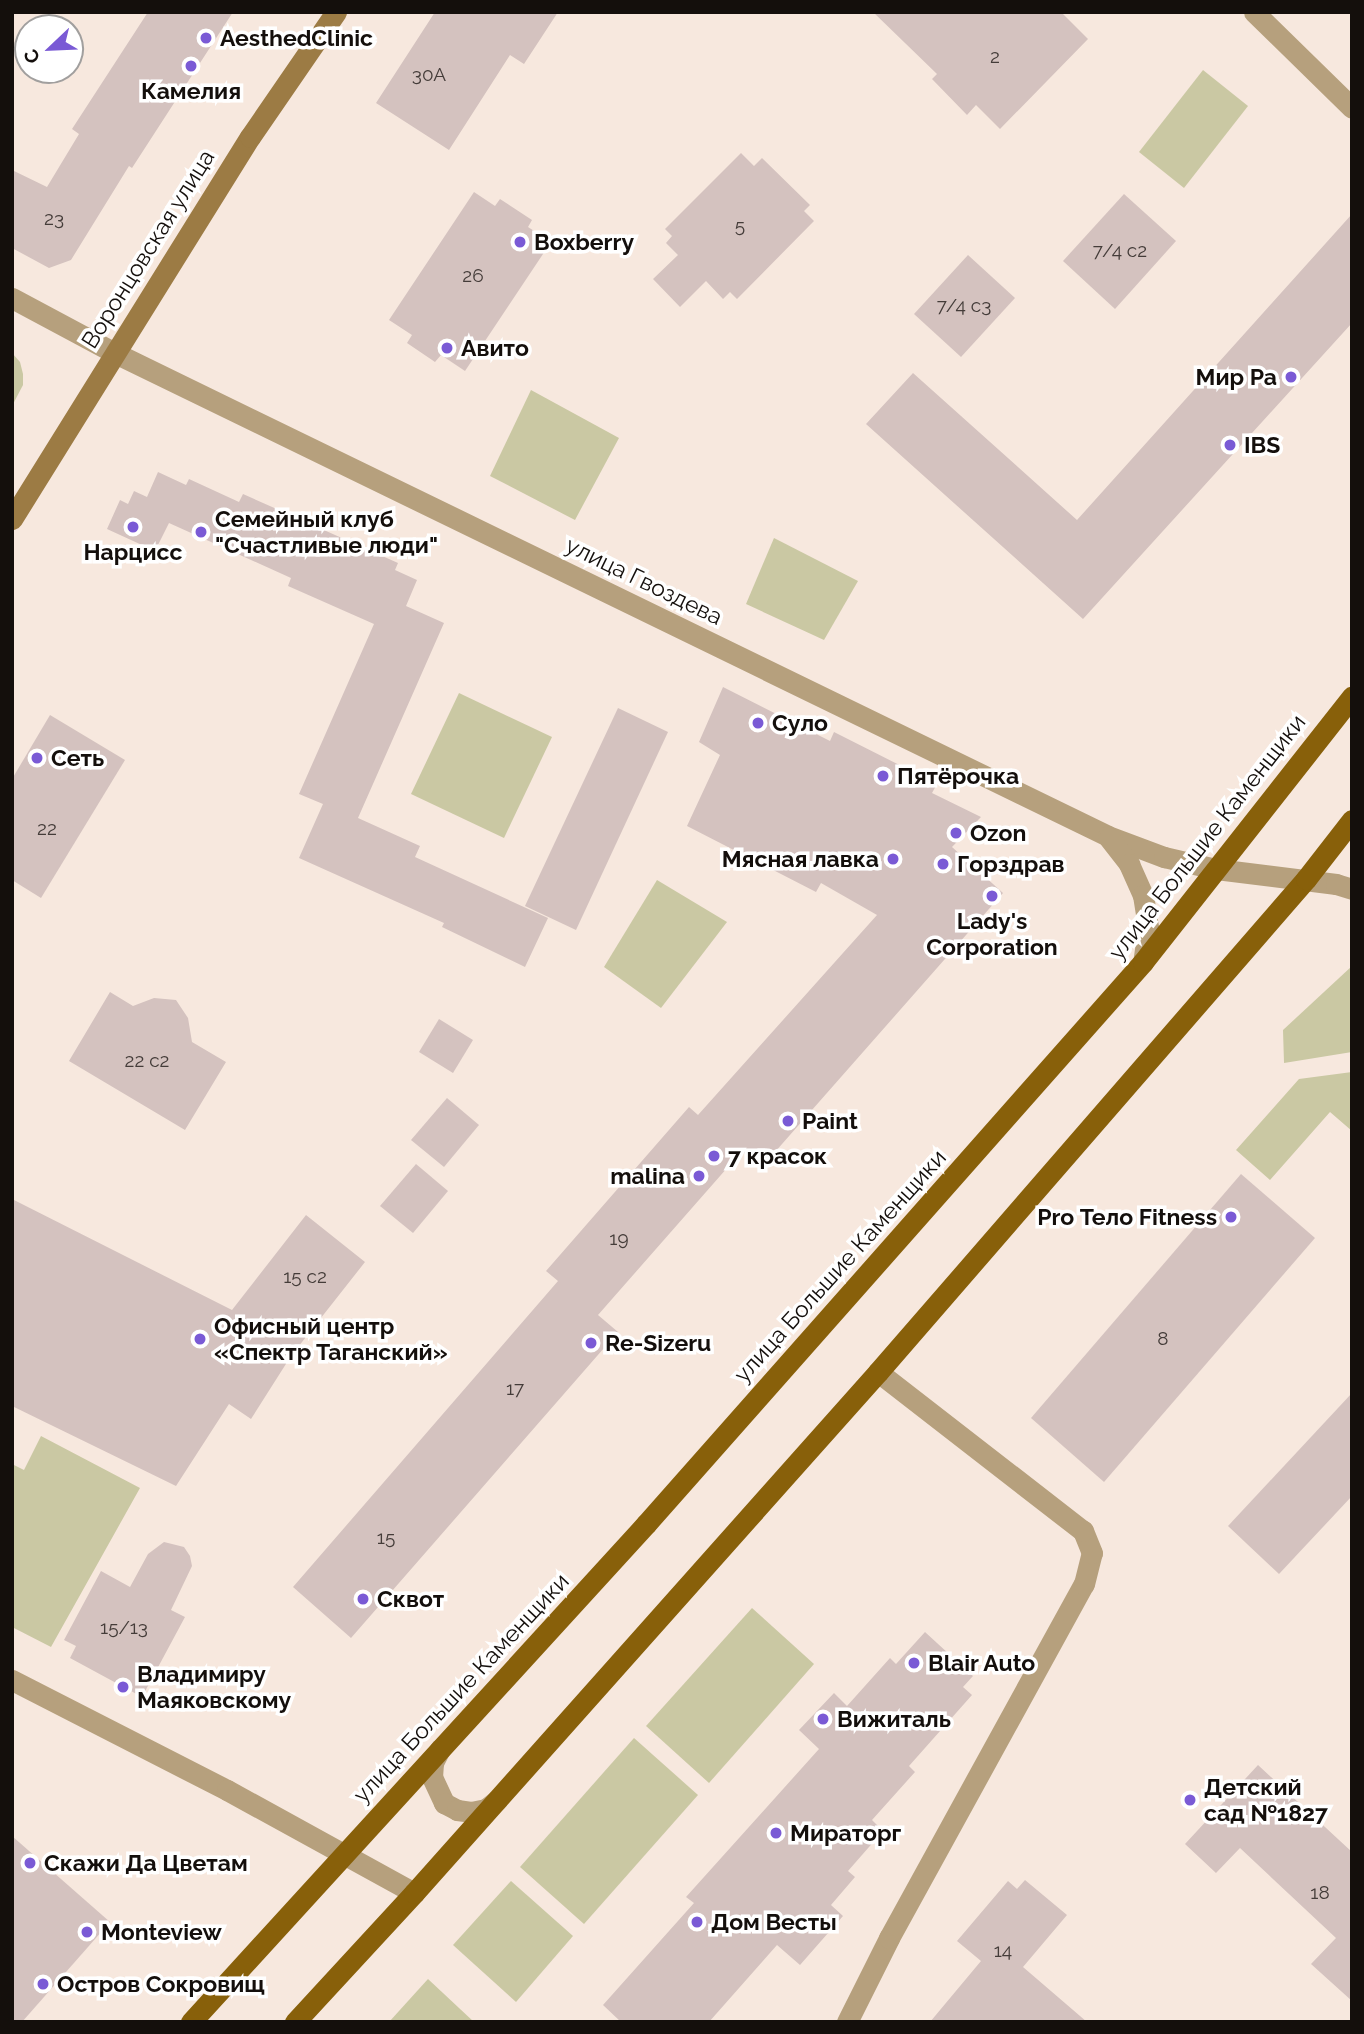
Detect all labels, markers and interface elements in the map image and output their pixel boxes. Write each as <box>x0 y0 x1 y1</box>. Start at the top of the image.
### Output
north arrow <box>14 14 84 84</box>
place label: AesthedClinic <box>220 24 373 52</box>
marker: AesthedClinic <box>198 30 214 46</box>
text: С <box>19 46 44 67</box>
house number: 2 <box>990 46 1000 68</box>
marker: Камелия <box>183 58 199 74</box>
house number: 30А <box>412 64 446 86</box>
place label: Камелия <box>141 77 241 105</box>
street label: Воронцовская улица <box>75 144 221 354</box>
house number: 23 <box>44 208 64 230</box>
house number: 5 <box>735 215 745 237</box>
place label: Boxberry <box>534 228 634 256</box>
marker: Boxberry <box>512 234 528 250</box>
house number: 7/4 с2 <box>1093 240 1147 262</box>
house number: 26 <box>462 265 484 287</box>
house number: 7/4 с3 <box>937 295 991 317</box>
place label: Авито <box>461 334 529 362</box>
marker: Авито <box>439 340 455 356</box>
place label: Мир Ра <box>1196 363 1277 391</box>
marker: Мир Ра <box>1283 369 1299 385</box>
place label: IBS <box>1244 431 1280 459</box>
marker: IBS <box>1222 437 1238 453</box>
place label: Семейный клуб "Счастливые люди" <box>215 505 438 559</box>
marker: Нарцисс <box>125 519 141 535</box>
marker: Семейный клуб "Счастливые люди" <box>193 524 209 540</box>
street label: улица Гвоздева <box>561 531 727 631</box>
place label: Нарцисс <box>84 538 182 566</box>
place label: Суло <box>772 709 828 737</box>
street label: улица Большие Каменщики <box>1103 709 1311 965</box>
marker: Суло <box>750 715 766 731</box>
place label: Сеть <box>51 744 104 772</box>
marker: Сеть <box>29 750 45 766</box>
place label: Пятёрочка <box>897 762 1019 790</box>
marker: Пятёрочка <box>875 768 891 784</box>
house number: 22 <box>37 818 57 840</box>
place label: Ozon <box>970 819 1026 847</box>
marker: Ozon <box>948 825 964 841</box>
place label: Мясная лавка <box>722 845 879 873</box>
place label: Горздрав <box>957 850 1065 878</box>
marker: Мясная лавка <box>885 851 901 867</box>
marker: Горздрав <box>935 856 951 872</box>
marker: Lady's Corporation <box>984 888 1000 904</box>
place label: Lady's Corporation <box>926 907 1058 961</box>
house number: 22 с2 <box>125 1050 169 1072</box>
place label: Paint <box>802 1107 858 1135</box>
marker: Paint <box>780 1113 796 1129</box>
place label: 7 красок <box>728 1142 827 1170</box>
street label: улица Большие Каменщики <box>728 1144 952 1388</box>
marker: 7 красок <box>706 1148 722 1164</box>
place label: malina <box>610 1162 685 1190</box>
marker: malina <box>691 1168 707 1184</box>
place label: Pro Тело Fitness <box>1037 1203 1217 1231</box>
marker: Pro Тело Fitness <box>1223 1209 1239 1225</box>
house number: 19 <box>609 1228 629 1250</box>
house number: 15 с2 <box>283 1266 327 1288</box>
place label: Офисный центр «Спектр Таганский» <box>214 1312 448 1366</box>
house number: 8 <box>1157 1328 1169 1350</box>
place label: Re-Sizeru <box>605 1329 711 1357</box>
marker: Офисный центр «Спектр Таганский» <box>192 1331 208 1347</box>
marker: Re-Sizeru <box>583 1335 599 1351</box>
house number: 17 <box>506 1378 524 1400</box>
house number: 15 <box>377 1527 395 1549</box>
street label: улица Большие Каменщики <box>347 1568 575 1808</box>
place label: Сквот <box>377 1585 444 1613</box>
marker: Сквот <box>355 1591 371 1607</box>
house number: 15/13 <box>100 1617 148 1639</box>
place label: Blair Auto <box>928 1649 1036 1677</box>
marker: Blair Auto <box>906 1655 922 1671</box>
place label: Владимиру Маяковскому <box>137 1660 291 1714</box>
marker: Владимиру Маяковскому <box>115 1679 131 1695</box>
place label: Вижиталь <box>837 1705 951 1733</box>
marker: Вижиталь <box>815 1711 831 1727</box>
place label: Детский сад №1827 <box>1204 1773 1328 1827</box>
marker: Детский сад №1827 <box>1182 1792 1198 1808</box>
place label: Мираторг <box>790 1819 901 1847</box>
marker: Мираторг <box>768 1825 784 1841</box>
place label: Скажи Да Цветам <box>44 1849 248 1877</box>
marker: Скажи Да Цветам <box>22 1855 38 1871</box>
house number: 18 <box>1310 1882 1330 1904</box>
place label: Дом Весты <box>711 1908 837 1936</box>
marker: Дом Весты <box>689 1914 705 1930</box>
place label: Monteview <box>101 1918 222 1946</box>
marker: Monteview <box>79 1924 95 1940</box>
house number: 14 <box>994 1940 1012 1962</box>
place label: Остров Сокровищ <box>57 1970 265 1998</box>
marker: Остров Сокровищ <box>35 1976 51 1992</box>

